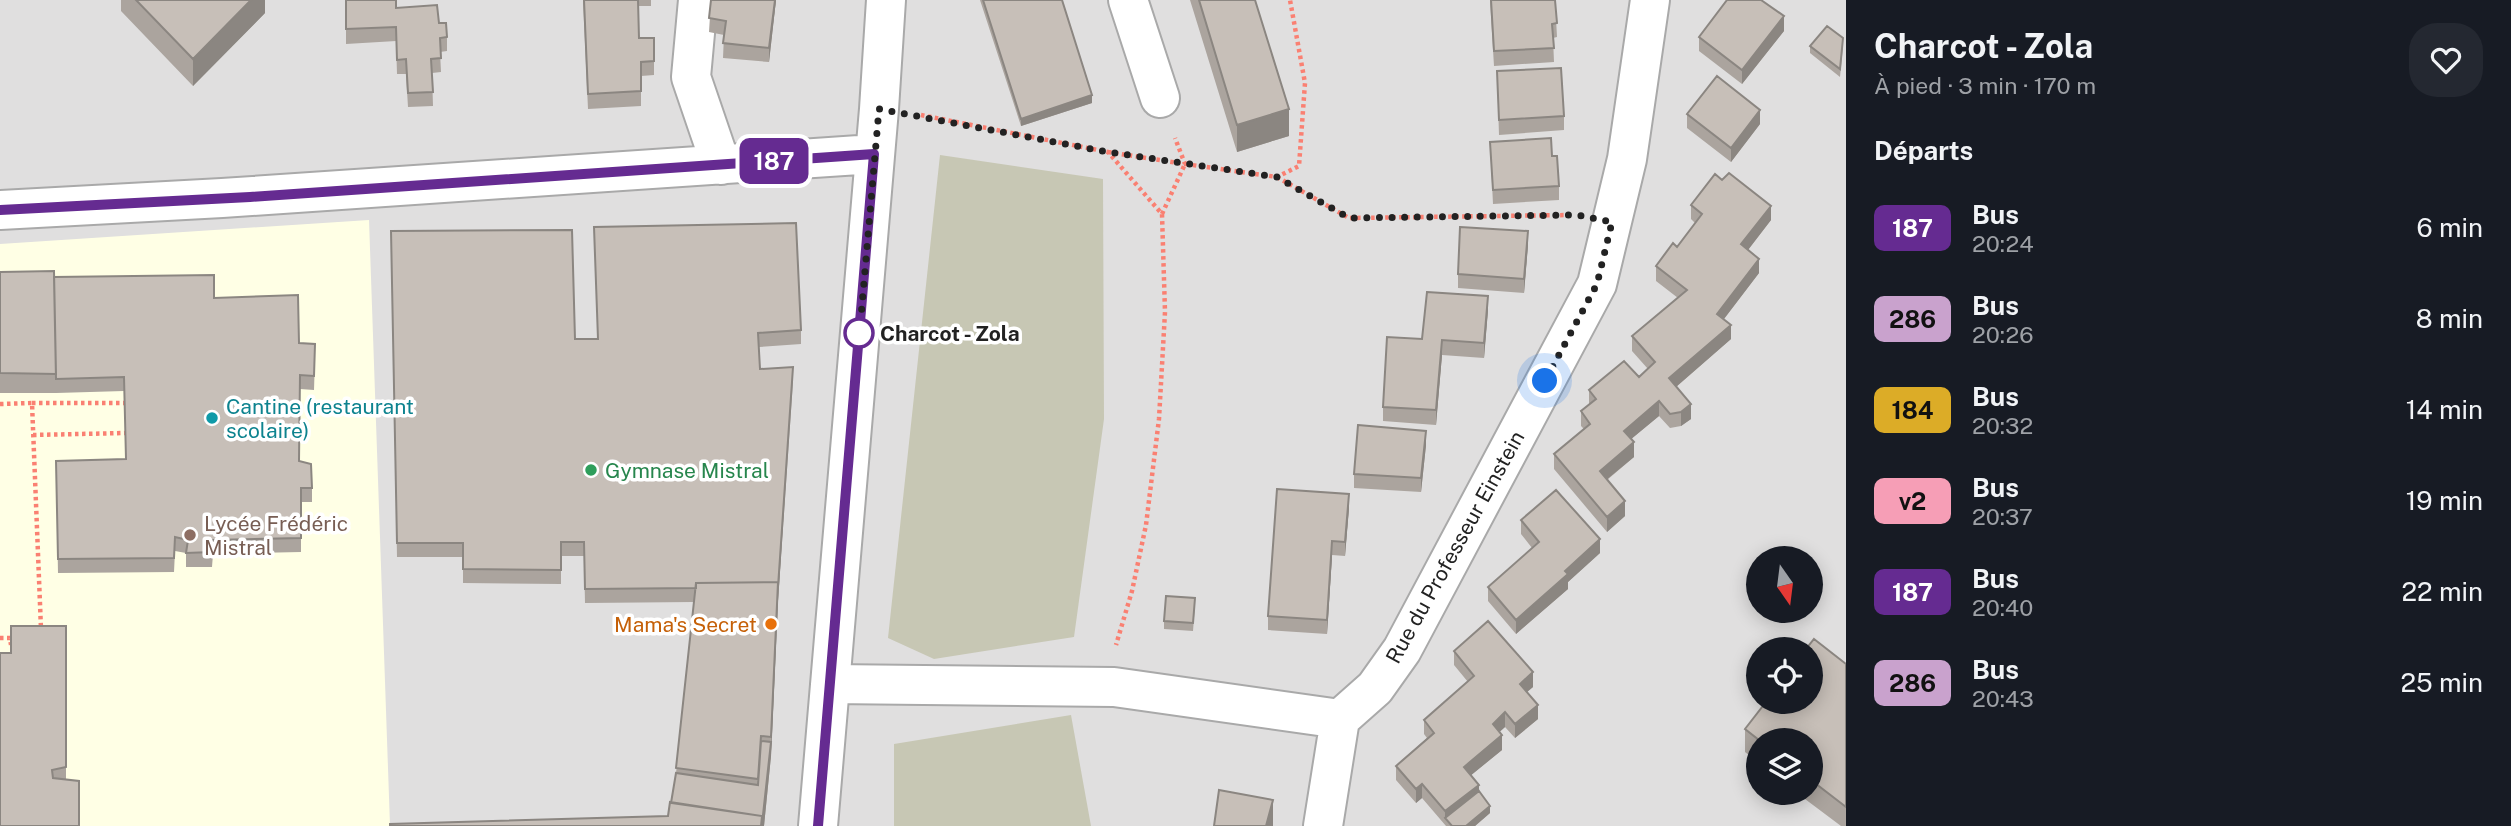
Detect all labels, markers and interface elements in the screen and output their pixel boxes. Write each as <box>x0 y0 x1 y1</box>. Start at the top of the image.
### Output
button: heart <box>2409 23 2483 97</box>
text: Charcot - Zola <box>1874 27 2093 65</box>
text: À pied · 3 min · 170 m <box>1874 72 2096 99</box>
text: Départs <box>1874 135 1973 166</box>
line badge: 187 <box>734 138 814 184</box>
text: 187 <box>753 147 795 175</box>
text: Bus <box>1972 199 2019 230</box>
text: 6 min <box>2416 212 2483 243</box>
text: 187 <box>1892 214 1933 242</box>
text: 20:24 <box>1972 230 2034 257</box>
text: Bus <box>1972 290 2019 321</box>
text: 8 min <box>2416 303 2483 334</box>
text: 286 <box>1889 305 1936 333</box>
marker: Charcot - Zola <box>844 318 874 348</box>
place label: Charcot - Zola <box>880 321 1020 346</box>
text: 20:26 <box>1972 321 2033 348</box>
your location <box>1527 363 1562 398</box>
text: Bus <box>1972 381 2019 412</box>
place label: Cantine (restaurant scolaire) <box>226 394 414 443</box>
text: 14 min <box>2406 394 2483 425</box>
text: 184 <box>1891 396 1934 424</box>
marker: Cantine (restaurant scolaire) <box>204 410 220 426</box>
text: 20:32 <box>1972 412 2033 439</box>
street label: Rue du Professeur Einstein <box>1381 426 1529 668</box>
place label: Gymnase Mistral <box>605 458 769 483</box>
marker: Gymnase Mistral <box>583 462 599 478</box>
text: Bus <box>1972 472 2019 503</box>
text: 19 min <box>2406 485 2483 516</box>
text: v2 <box>1899 487 1926 515</box>
text: 20:37 <box>1972 503 2033 530</box>
place label: Lycée Frédéric Mistral <box>204 511 348 560</box>
marker: Lycée Frédéric Mistral <box>182 527 198 543</box>
north arrow <box>1746 546 1824 623</box>
map controls <box>1746 546 1823 805</box>
text: Bus <box>1972 563 2019 594</box>
text: 22 min <box>2402 576 2483 607</box>
text: 187 <box>1892 578 1933 606</box>
text: 20:40 <box>1972 594 2033 621</box>
place label: Mama's Secret <box>614 612 757 637</box>
marker: Mama's Secret <box>763 616 779 632</box>
button: locate <box>1746 637 1823 714</box>
text: Bus <box>1972 654 2019 685</box>
text: 25 min <box>2400 667 2483 698</box>
text: 286 <box>1889 669 1936 697</box>
text: 20:43 <box>1972 685 2034 712</box>
button: layers <box>1746 728 1823 805</box>

